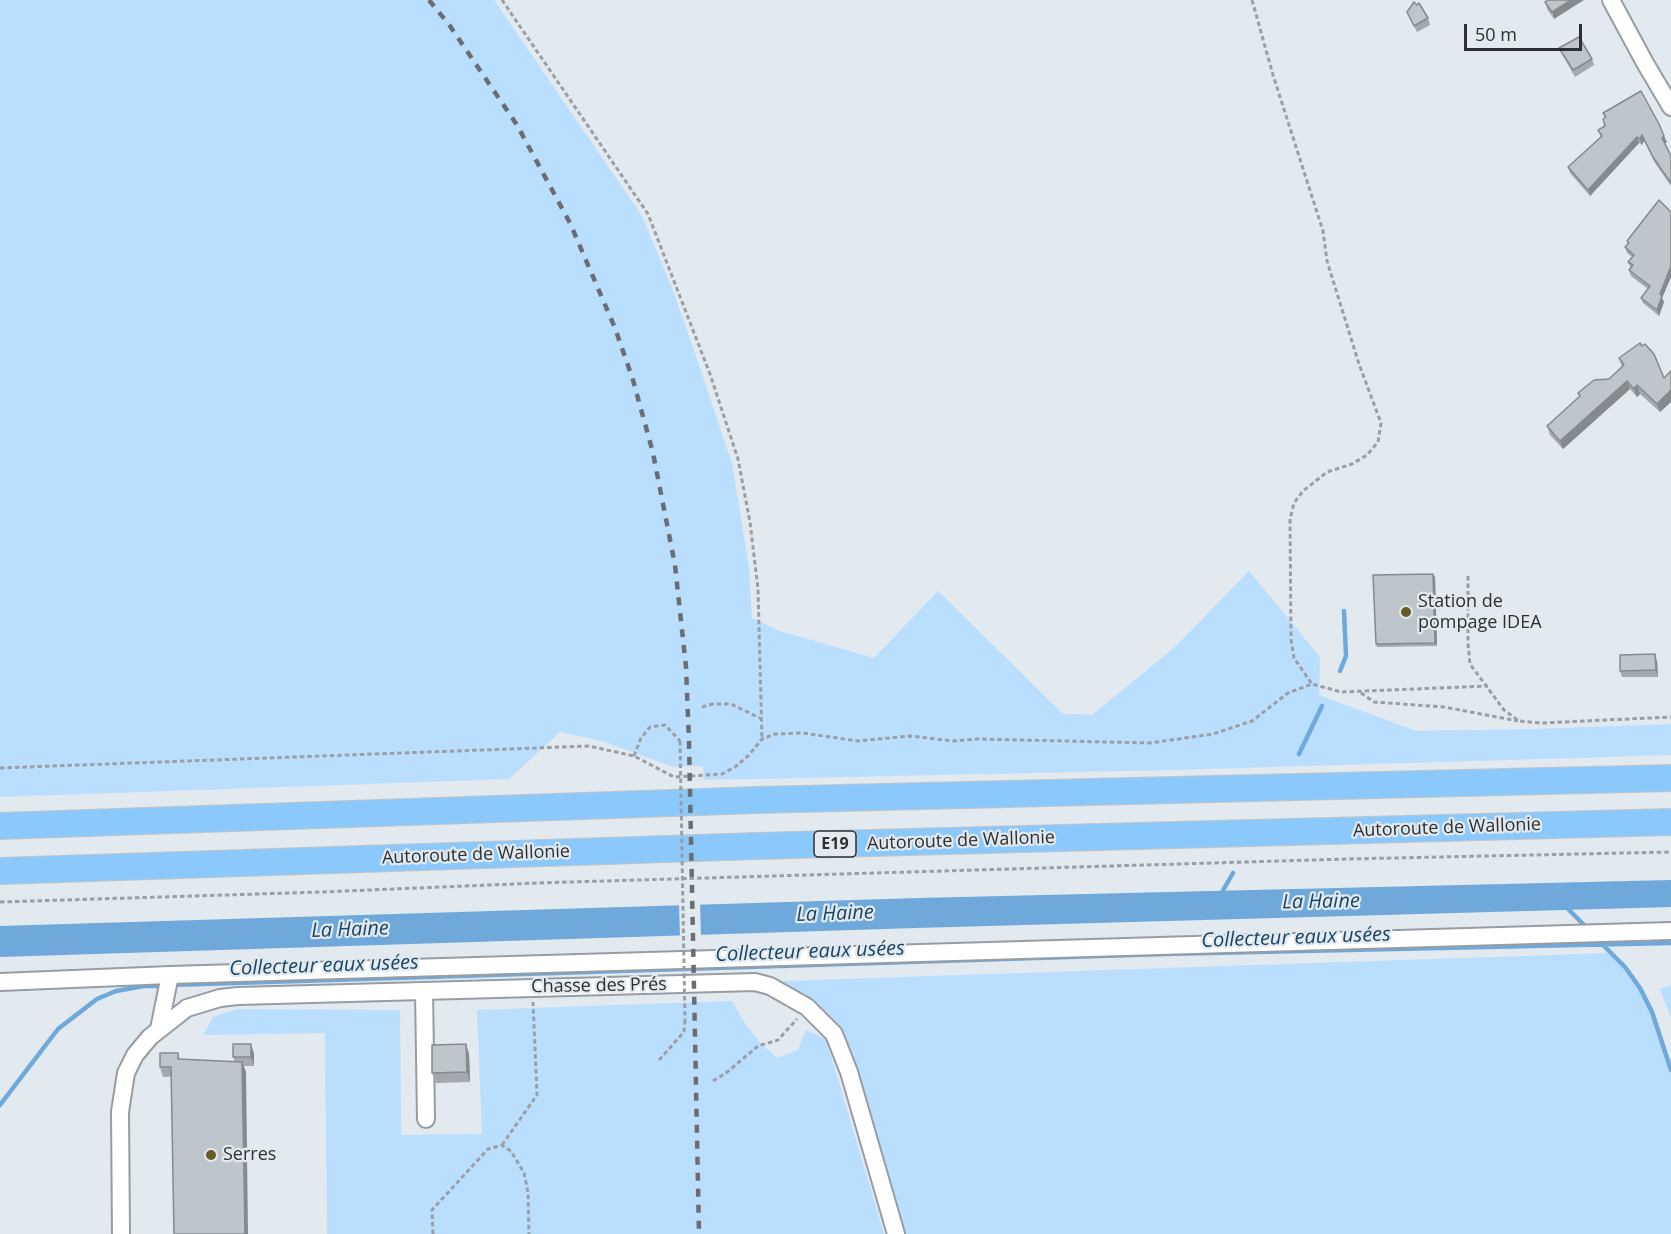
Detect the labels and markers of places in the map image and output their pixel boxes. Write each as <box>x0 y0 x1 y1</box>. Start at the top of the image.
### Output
place label: Station de pompage IDEA <box>1418 591 1542 634</box>
marker: Station de pompage IDEA <box>1399 605 1413 619</box>
place label: Serres <box>223 1144 276 1166</box>
marker: Serres <box>204 1148 218 1162</box>

